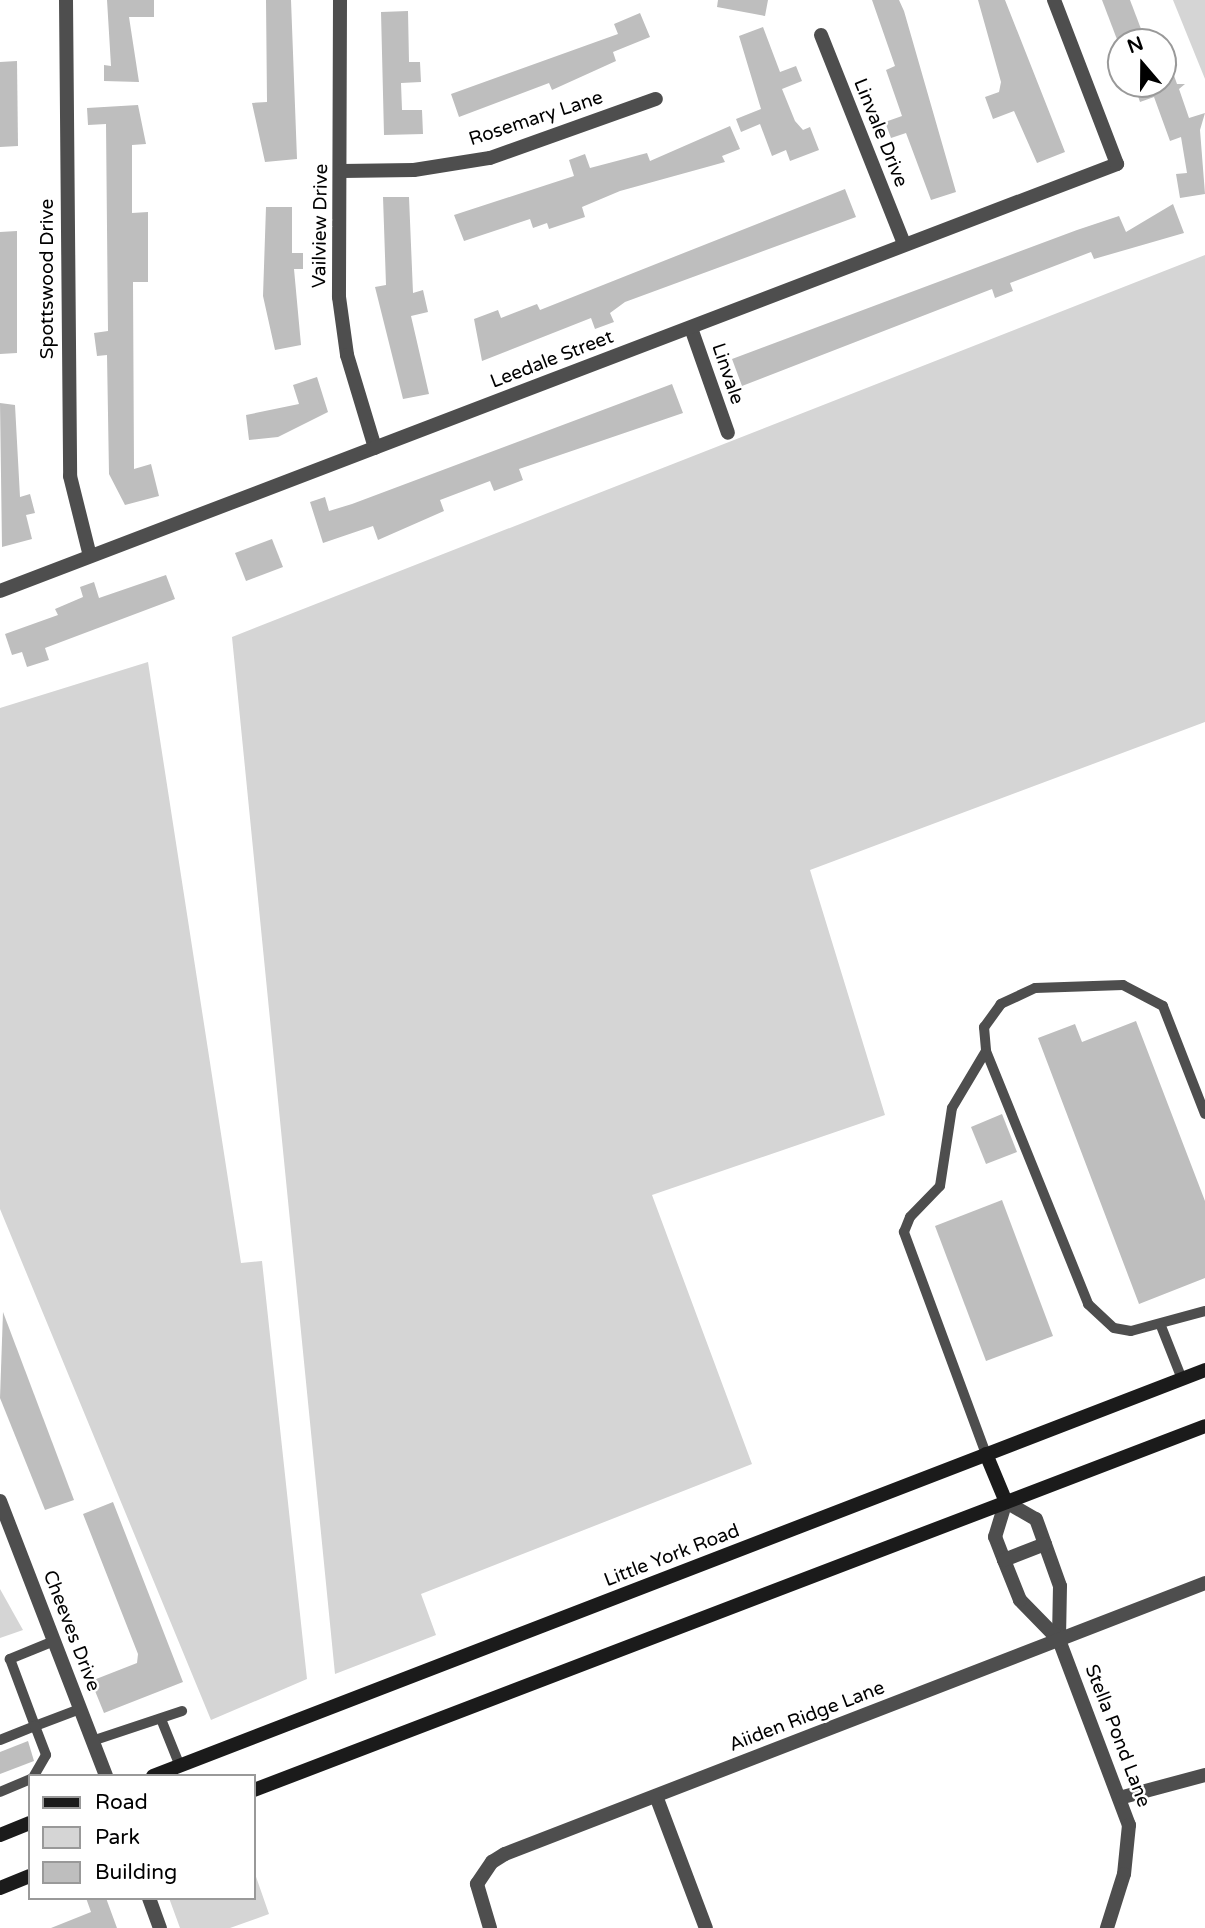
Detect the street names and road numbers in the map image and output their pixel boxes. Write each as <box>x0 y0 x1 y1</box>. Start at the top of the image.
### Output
street label: Linvale Drive <box>848 75 912 191</box>
street label: Rosemary Lane <box>466 87 606 151</box>
street label: Vailview Drive <box>309 164 333 288</box>
street label: Spottswood Drive <box>37 199 59 359</box>
street label: Leedale Street <box>487 326 617 394</box>
street label: Linvale <box>706 340 748 408</box>
street label: Little York Road <box>601 1520 743 1592</box>
street label: Cheeves Drive <box>37 1567 105 1695</box>
street label: Stella Pond Lane <box>1079 1662 1155 1810</box>
street label: Aiiden Ridge Lane <box>726 1677 888 1757</box>

